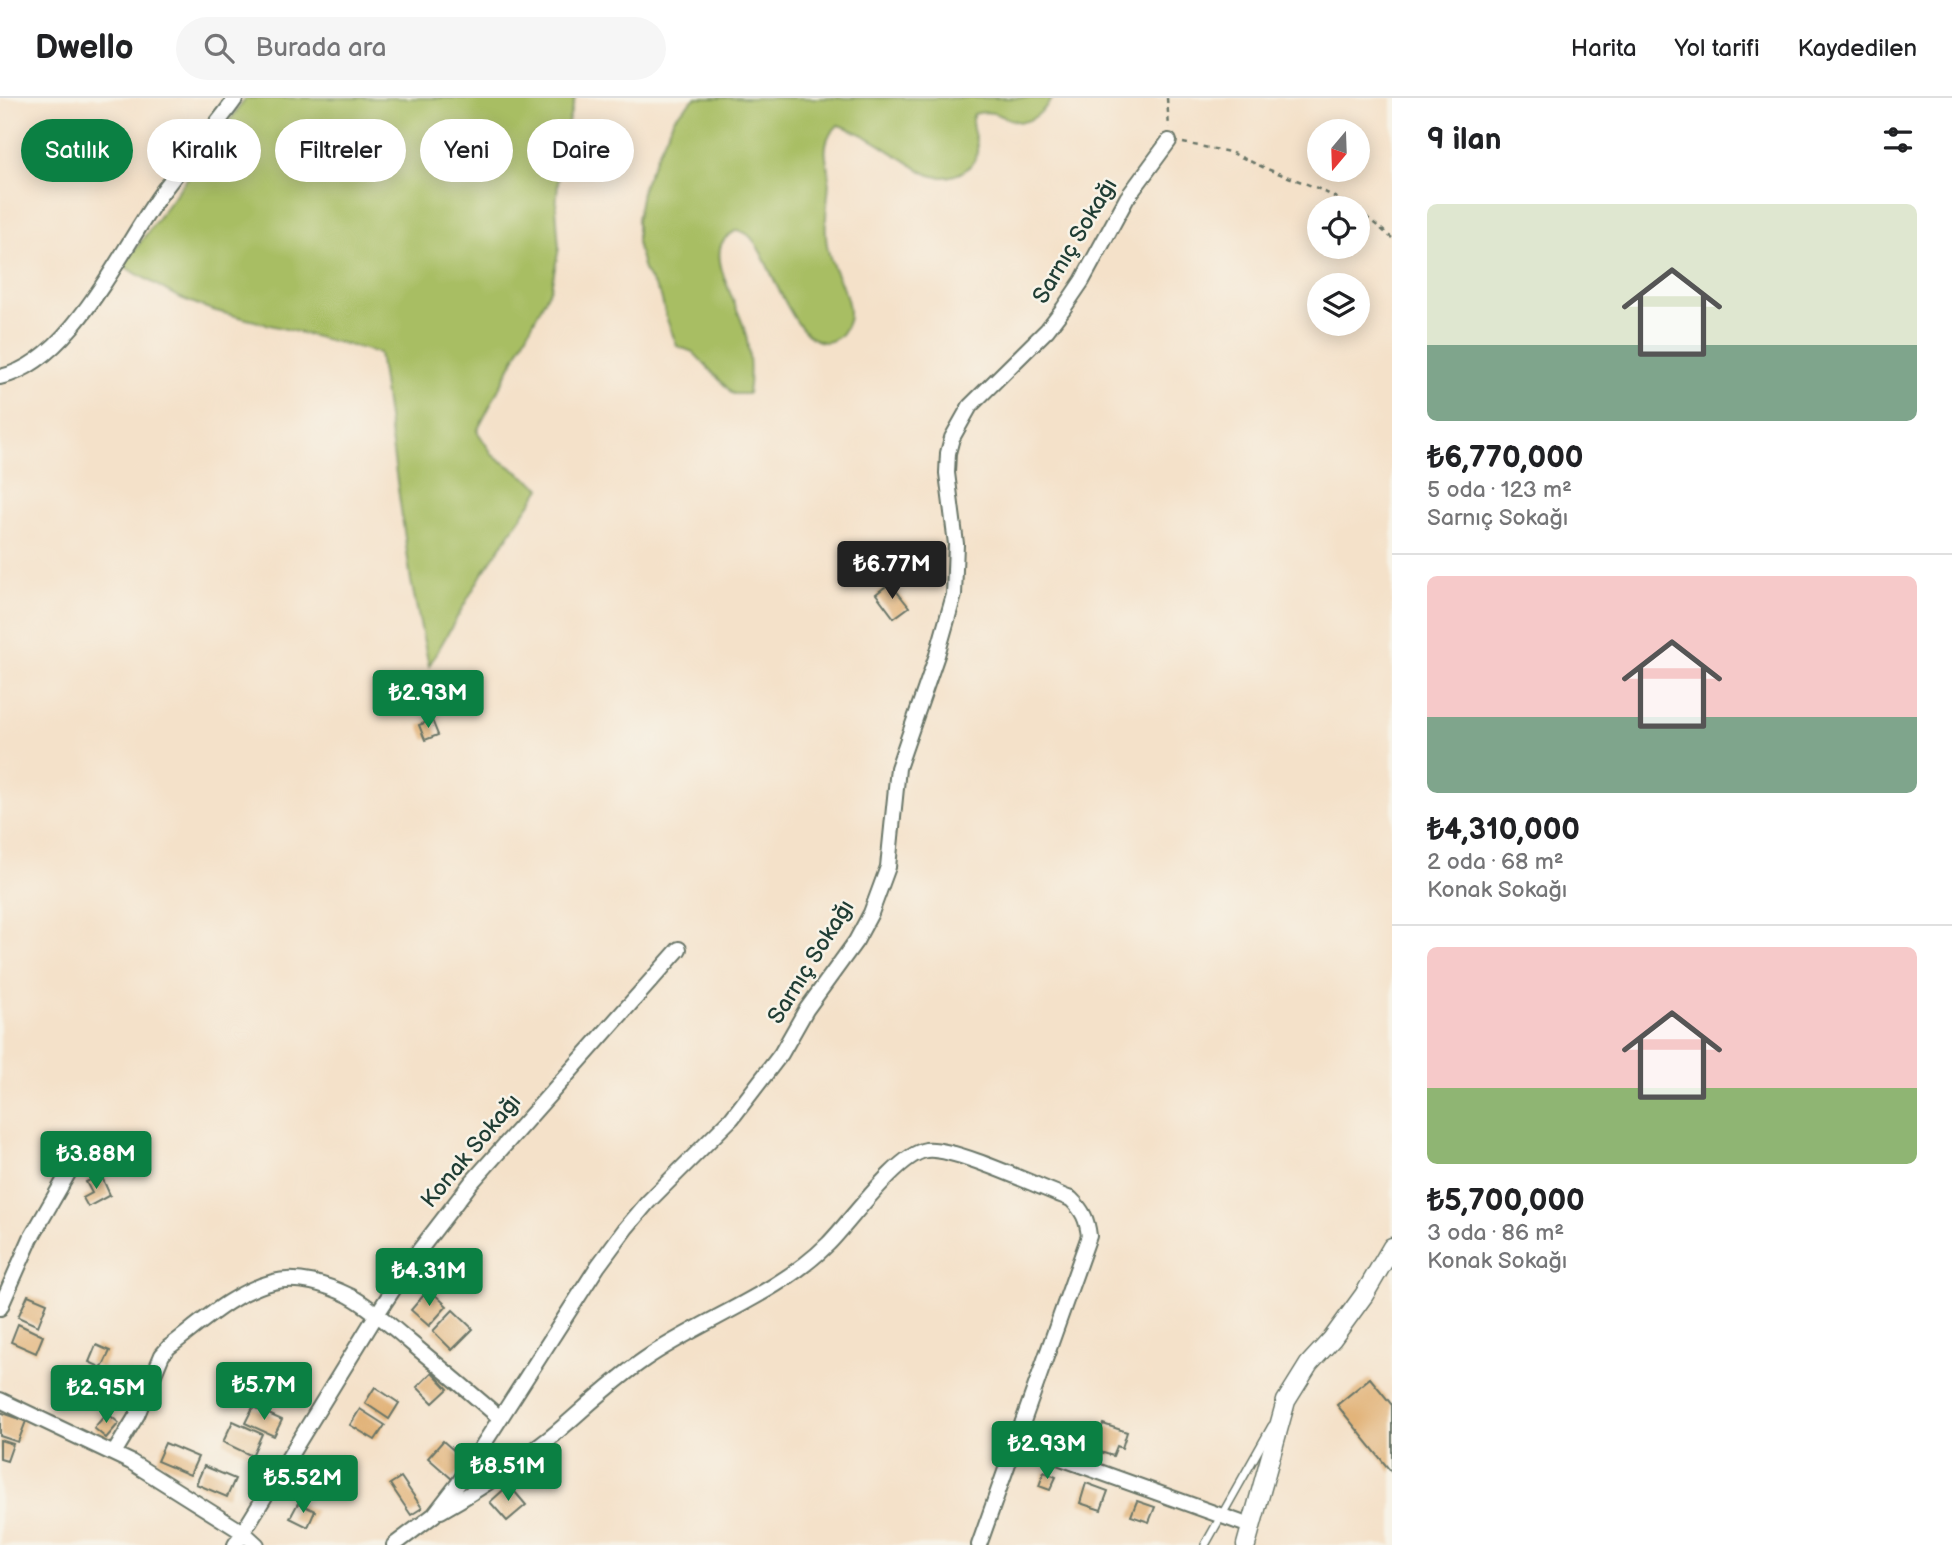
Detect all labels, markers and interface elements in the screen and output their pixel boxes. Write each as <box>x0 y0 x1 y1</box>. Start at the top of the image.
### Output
search box <box>176 17 666 80</box>
text: Dwello <box>35 28 134 68</box>
icon: search <box>200 29 238 67</box>
text: Burada ara <box>256 33 386 64</box>
text: Harita <box>1571 34 1636 63</box>
text: Yol tarifi <box>1674 34 1760 63</box>
text: Kaydedilen <box>1798 34 1917 63</box>
chip: Satılık <box>21 119 133 182</box>
chip: Kiralık <box>147 119 261 182</box>
chip: Filtreler <box>275 119 406 182</box>
chip: Yeni <box>420 119 513 182</box>
chip: Daire <box>527 119 634 182</box>
north arrow <box>1307 119 1370 182</box>
map controls <box>1307 119 1370 336</box>
icon: filters <box>1879 121 1917 159</box>
text: 9 ilan <box>1427 122 1502 158</box>
street label: Sarnıç Sokağı <box>1027 173 1123 309</box>
button: locate <box>1307 196 1370 259</box>
icon: home <box>1609 249 1735 375</box>
button: layers <box>1307 273 1370 336</box>
text: ₺6,770,000 <box>1427 440 1584 476</box>
text: 5 oda · 123 m² <box>1427 476 1572 504</box>
text: Sarnıç Sokağı <box>1427 504 1568 532</box>
pin: ₺6.77M <box>835 542 949 601</box>
text: ₺6.77M <box>853 550 931 578</box>
icon: home <box>1609 621 1735 747</box>
pin: ₺2.93M <box>371 670 485 730</box>
text: ₺2.93M <box>389 679 467 707</box>
text: ₺4,310,000 <box>1427 812 1580 848</box>
text: 2 oda · 68 m² <box>1427 848 1564 876</box>
text: Konak Sokağı <box>1427 876 1567 904</box>
street label: Sarnıç Sokağı <box>762 895 860 1029</box>
icon: home <box>1609 992 1735 1118</box>
street label: Konak Sokağı <box>415 1088 527 1214</box>
pin: ₺3.88M <box>39 1132 153 1191</box>
text: ₺3.88M <box>56 1140 136 1168</box>
text: ₺5,700,000 <box>1427 1183 1585 1219</box>
text: 3 oda · 86 m² <box>1427 1219 1564 1247</box>
text: Konak Sokağı <box>1427 1247 1567 1275</box>
pin: ₺4.31M <box>372 1248 486 1308</box>
text: ₺4.31M <box>392 1257 466 1285</box>
pin: ₺5.7M <box>215 1362 313 1422</box>
pin: ₺2.95M <box>49 1366 163 1425</box>
text: ₺5.7M <box>232 1371 296 1399</box>
text: ₺2.95M <box>67 1374 145 1402</box>
pin: ₺2.93M <box>990 1422 1104 1481</box>
text: ₺2.93M <box>1008 1430 1086 1458</box>
pin: ₺8.51M <box>451 1444 565 1503</box>
text: ₺8.51M <box>471 1452 545 1480</box>
pin: ₺5.52M <box>246 1456 360 1515</box>
text: ₺5.52M <box>264 1464 342 1492</box>

